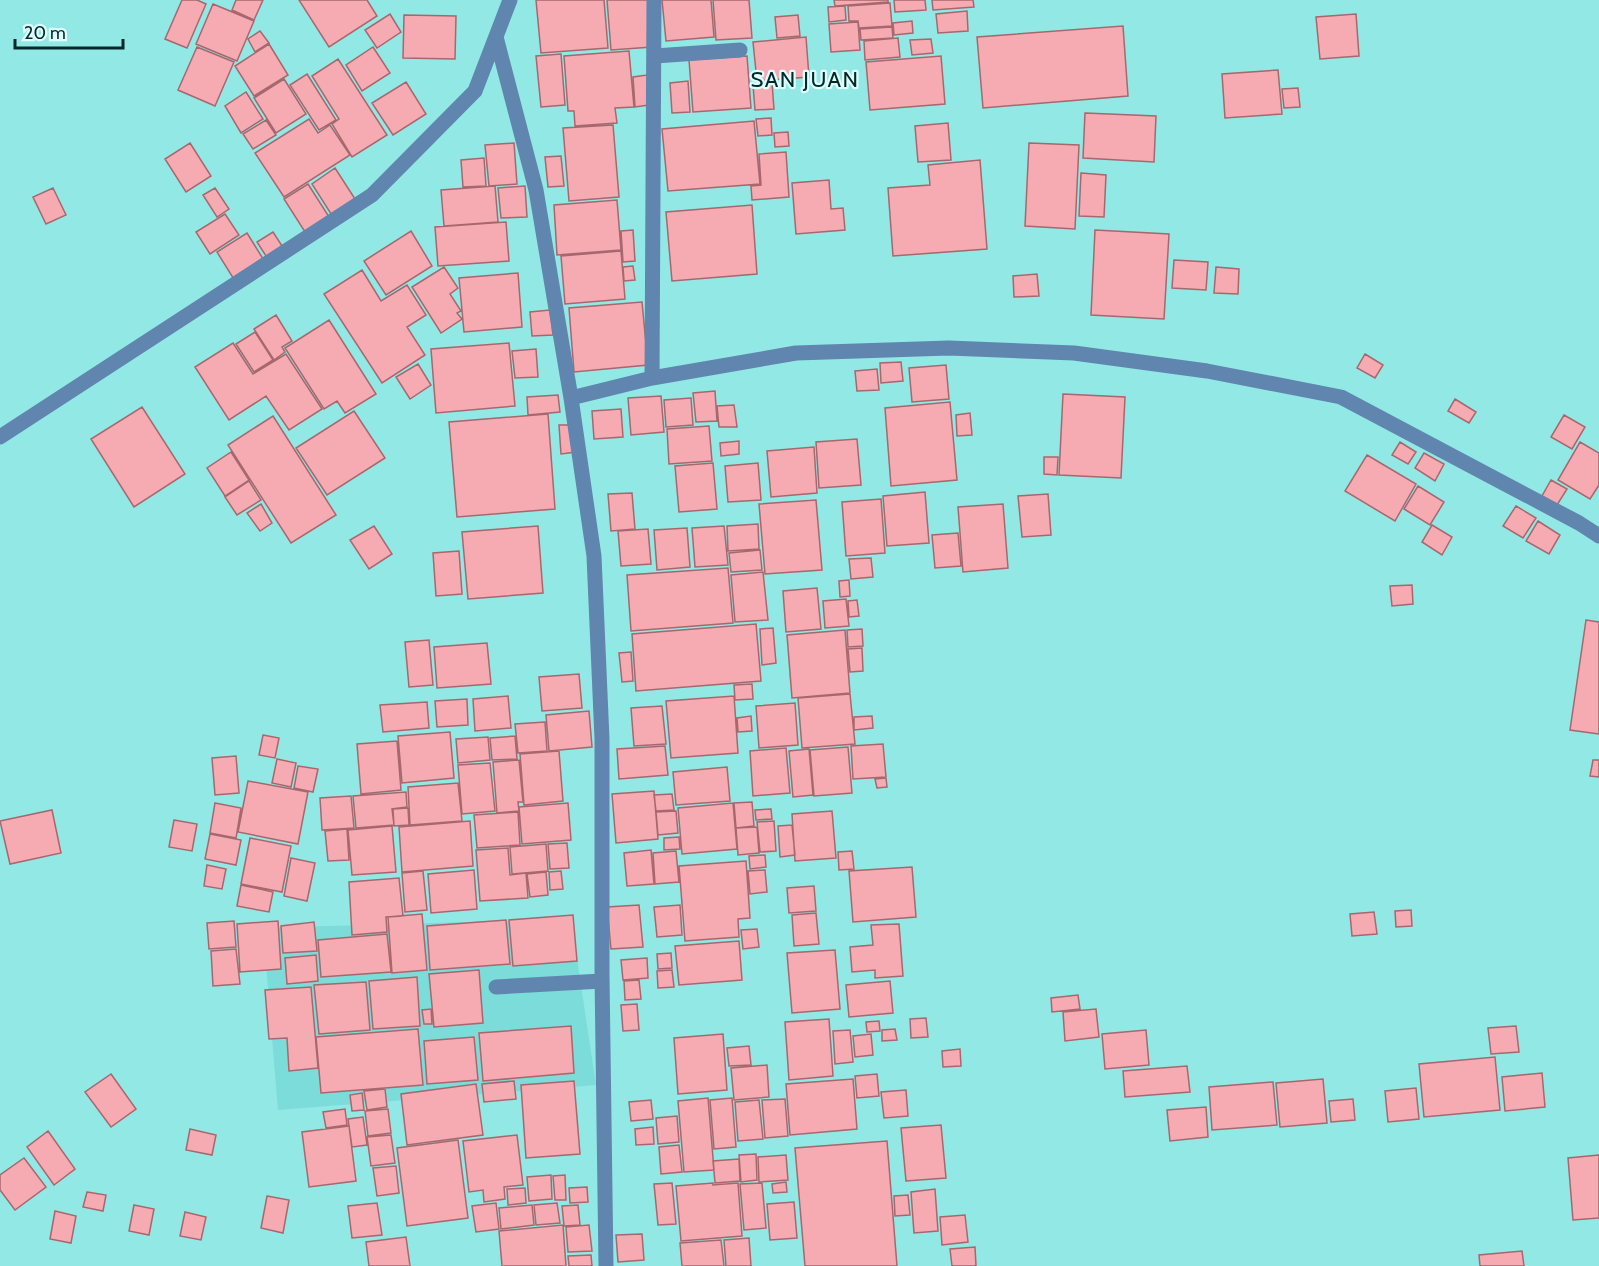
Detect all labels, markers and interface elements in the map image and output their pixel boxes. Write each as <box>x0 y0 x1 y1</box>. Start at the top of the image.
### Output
scale bar <box>15 12 123 50</box>
text: 20 m <box>24 22 66 44</box>
district label: SAN JUAN <box>750 66 860 93</box>

